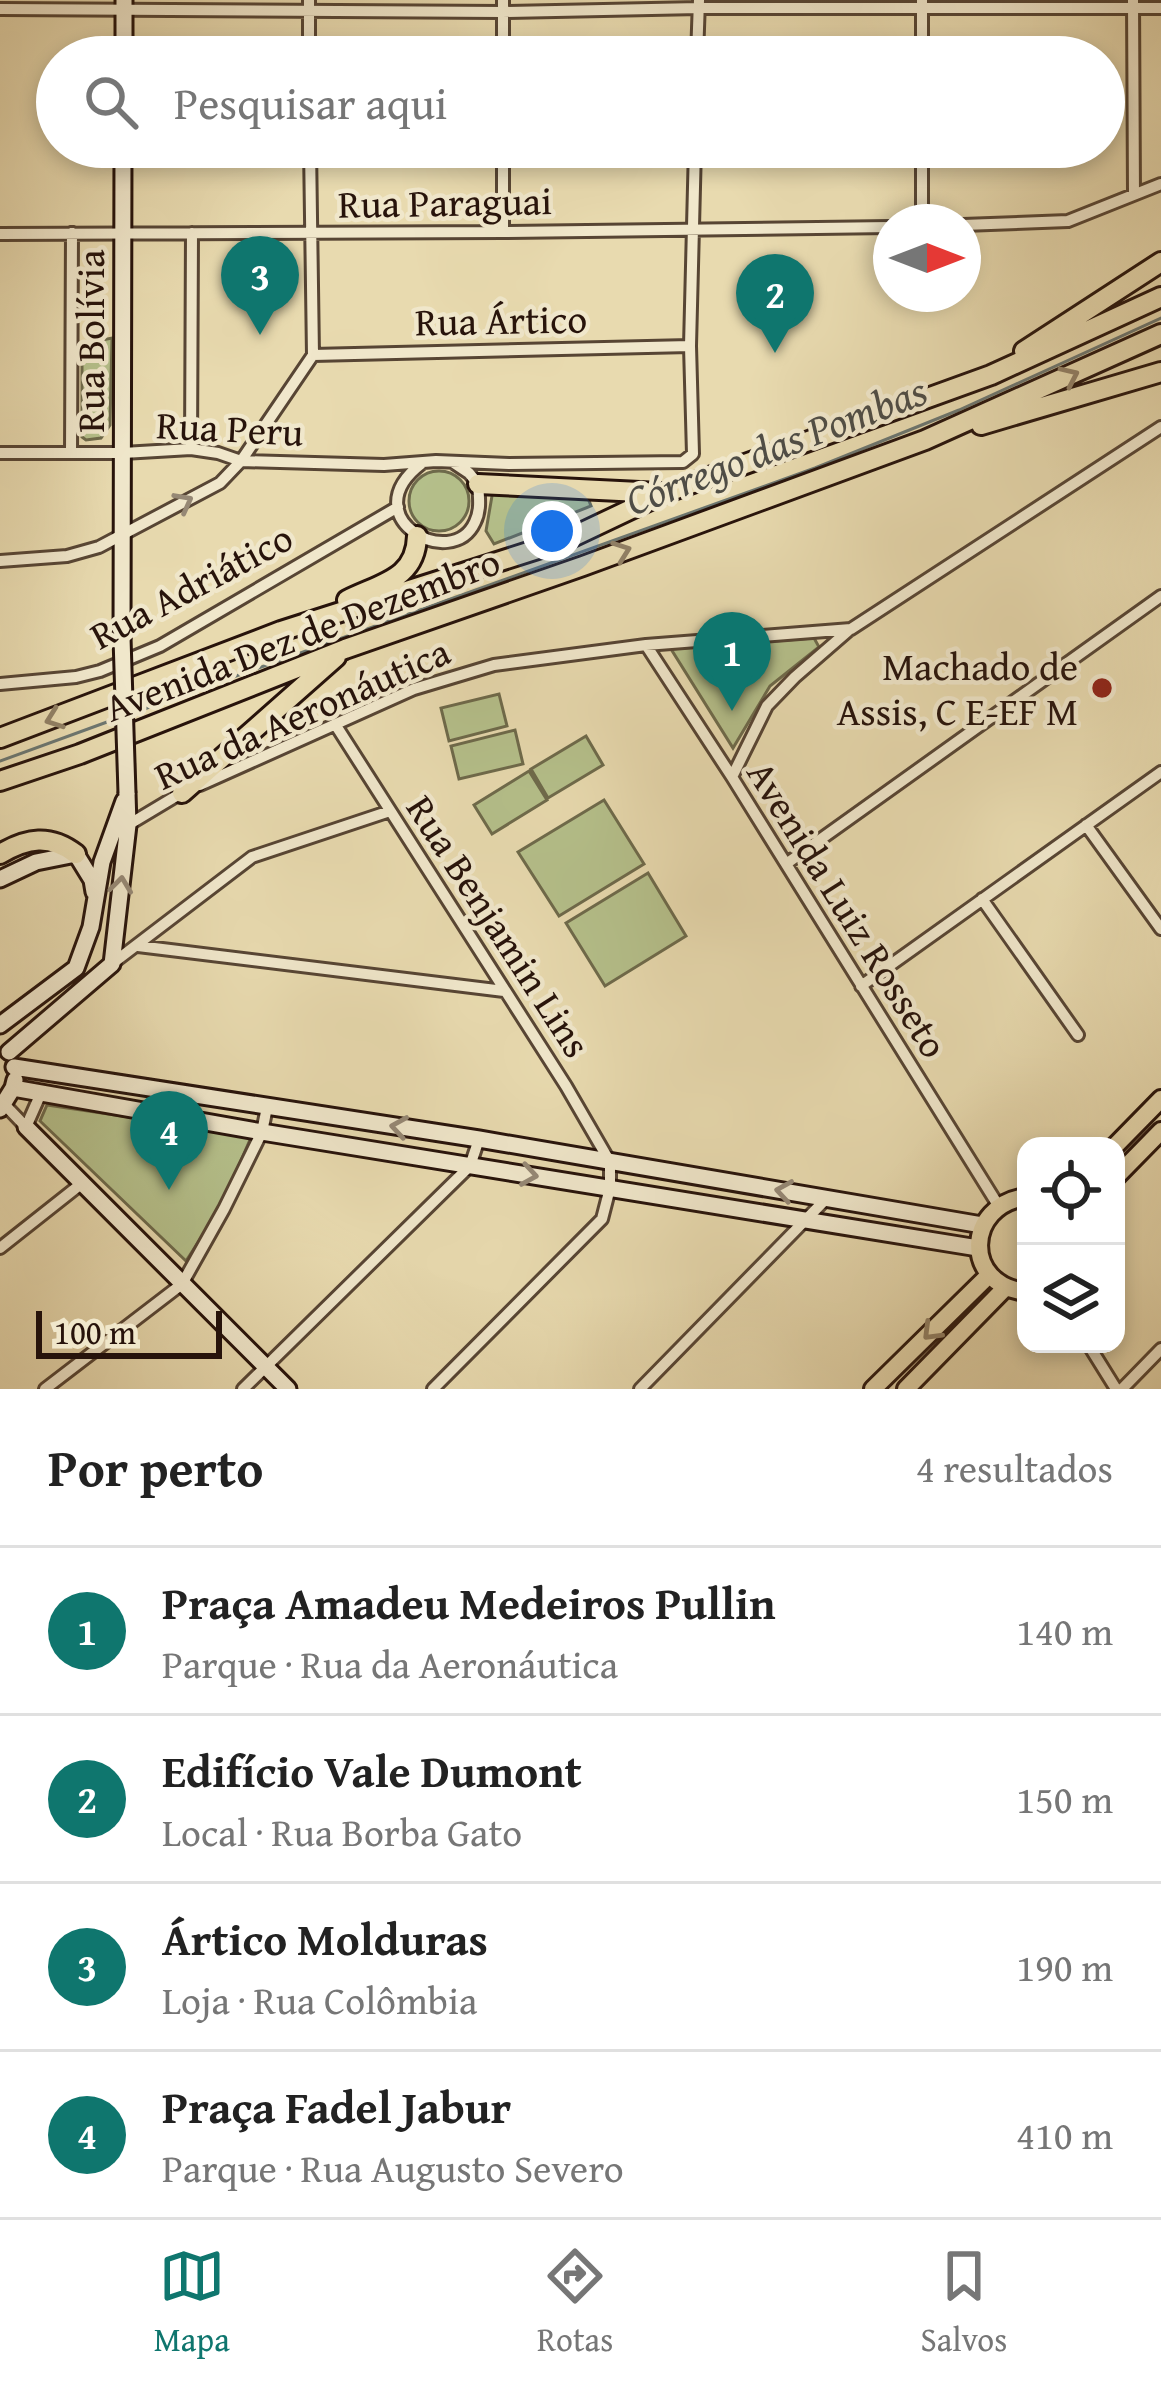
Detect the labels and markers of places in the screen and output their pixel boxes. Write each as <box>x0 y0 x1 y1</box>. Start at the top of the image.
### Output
pin: 3 <box>221 236 299 335</box>
pin: 2 <box>736 254 814 353</box>
pin: 1 <box>693 612 771 711</box>
place label: Machado de Assis, C E-EF M <box>837 637 1078 739</box>
marker: Machado de Assis, C E-EF M <box>1089 675 1115 701</box>
pin: 4 <box>130 1091 208 1190</box>

